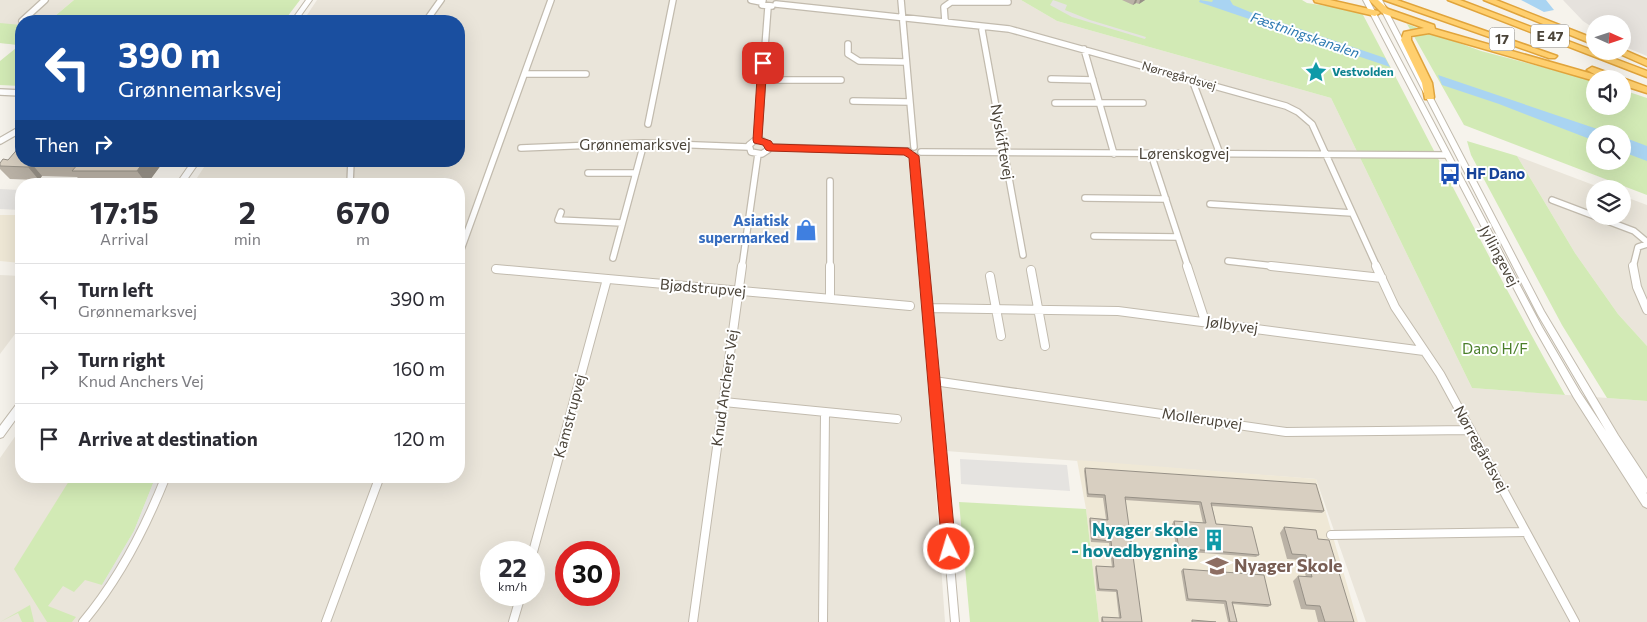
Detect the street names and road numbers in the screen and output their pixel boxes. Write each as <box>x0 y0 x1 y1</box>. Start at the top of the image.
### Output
road number: E 47 <box>1531 24 1569 48</box>
road number: 17 <box>1490 28 1514 50</box>
street label: Nørregårdsvej <box>1140 58 1218 92</box>
street label: Nyskiftevej <box>987 103 1019 181</box>
street label: Grønnemarksvej <box>579 135 691 153</box>
street label: Lørenskogvej <box>1139 144 1229 162</box>
street label: Jyllingevej <box>1476 222 1524 289</box>
street label: Bjødstrupvej <box>659 274 747 300</box>
street label: Jølbyvej <box>1205 311 1260 337</box>
street label: Knud Anchers Vej <box>707 328 741 447</box>
street label: Kamstrupvej <box>549 372 589 460</box>
street label: Nørregårdsvej <box>1451 402 1513 495</box>
street label: Mollerupvej <box>1161 403 1244 433</box>

